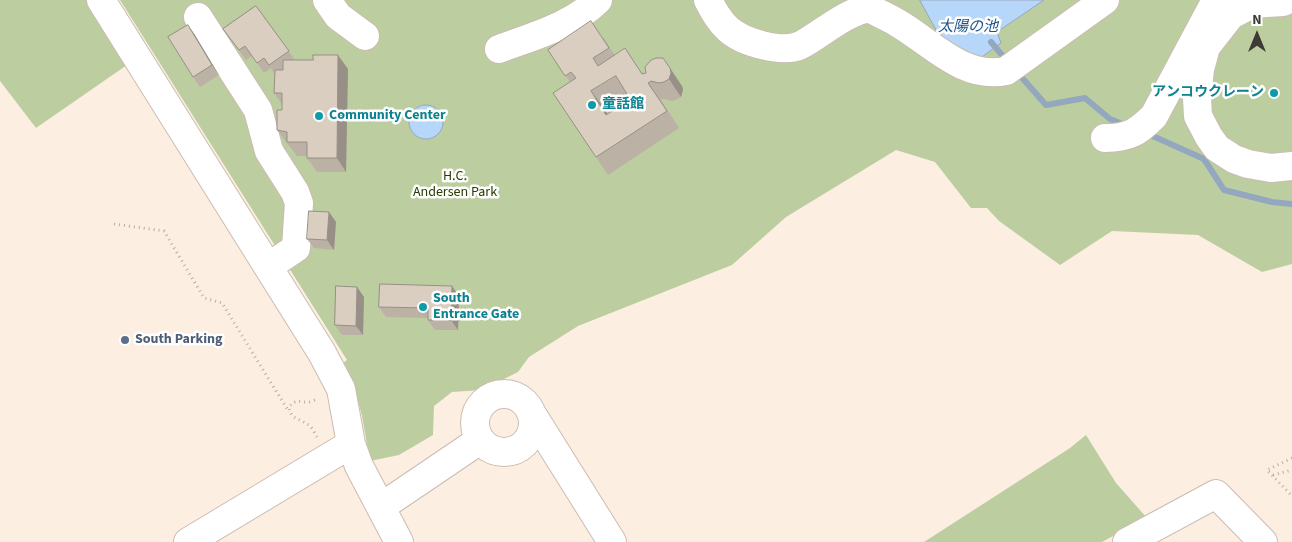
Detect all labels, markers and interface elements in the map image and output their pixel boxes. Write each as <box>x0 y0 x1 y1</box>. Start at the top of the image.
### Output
north arrow <box>1232 10 1282 60</box>
text: N <box>1252 10 1262 30</box>
water label: 太陽の池 <box>938 19 998 37</box>
place label: アンコウクレーン <box>1152 85 1264 101</box>
marker: アンコウクレーン <box>1268 87 1280 99</box>
place label: 童話館 <box>602 97 644 113</box>
marker: 童話館 <box>586 99 598 111</box>
place label: Community Center <box>329 108 446 124</box>
marker: Community Center <box>313 110 325 122</box>
park label: H.C. Andersen Park <box>413 169 497 202</box>
place label: South Entrance Gate <box>433 291 519 324</box>
marker: South Entrance Gate <box>417 301 429 313</box>
place label: South Parking <box>135 332 223 348</box>
marker: South Parking <box>119 334 131 346</box>

